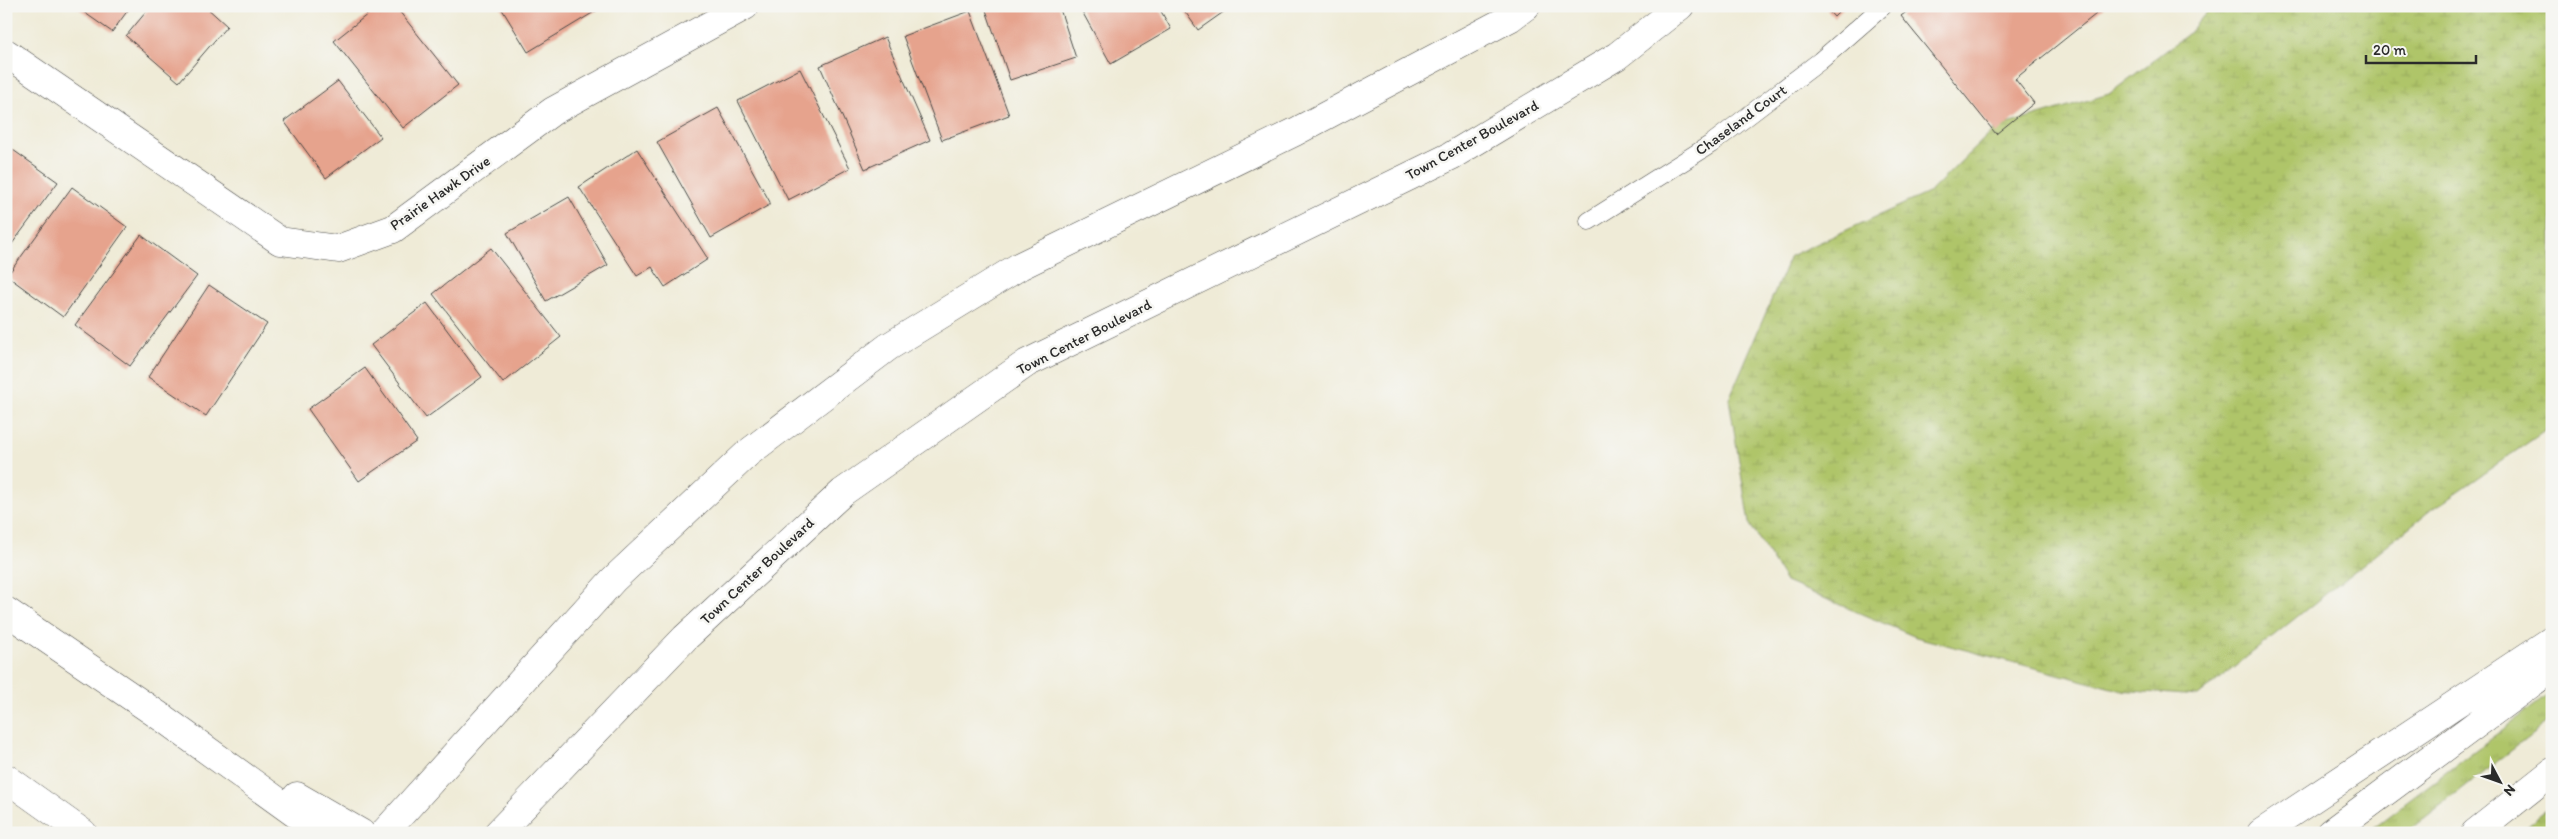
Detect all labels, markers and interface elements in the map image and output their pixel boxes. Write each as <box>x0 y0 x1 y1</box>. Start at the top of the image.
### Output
scale bar <box>2366 32 2476 64</box>
text: 20 m <box>2373 41 2407 59</box>
street label: Chaseland Court <box>1692 81 1790 159</box>
street label: Town Center Boulevard <box>1403 96 1541 184</box>
street label: Prairie Hawk Drive <box>386 152 494 234</box>
street label: Town Center Boulevard <box>1014 295 1154 379</box>
street label: Town Center Boulevard <box>696 514 818 628</box>
north arrow <box>2476 756 2526 806</box>
text: N <box>2500 781 2519 799</box>

